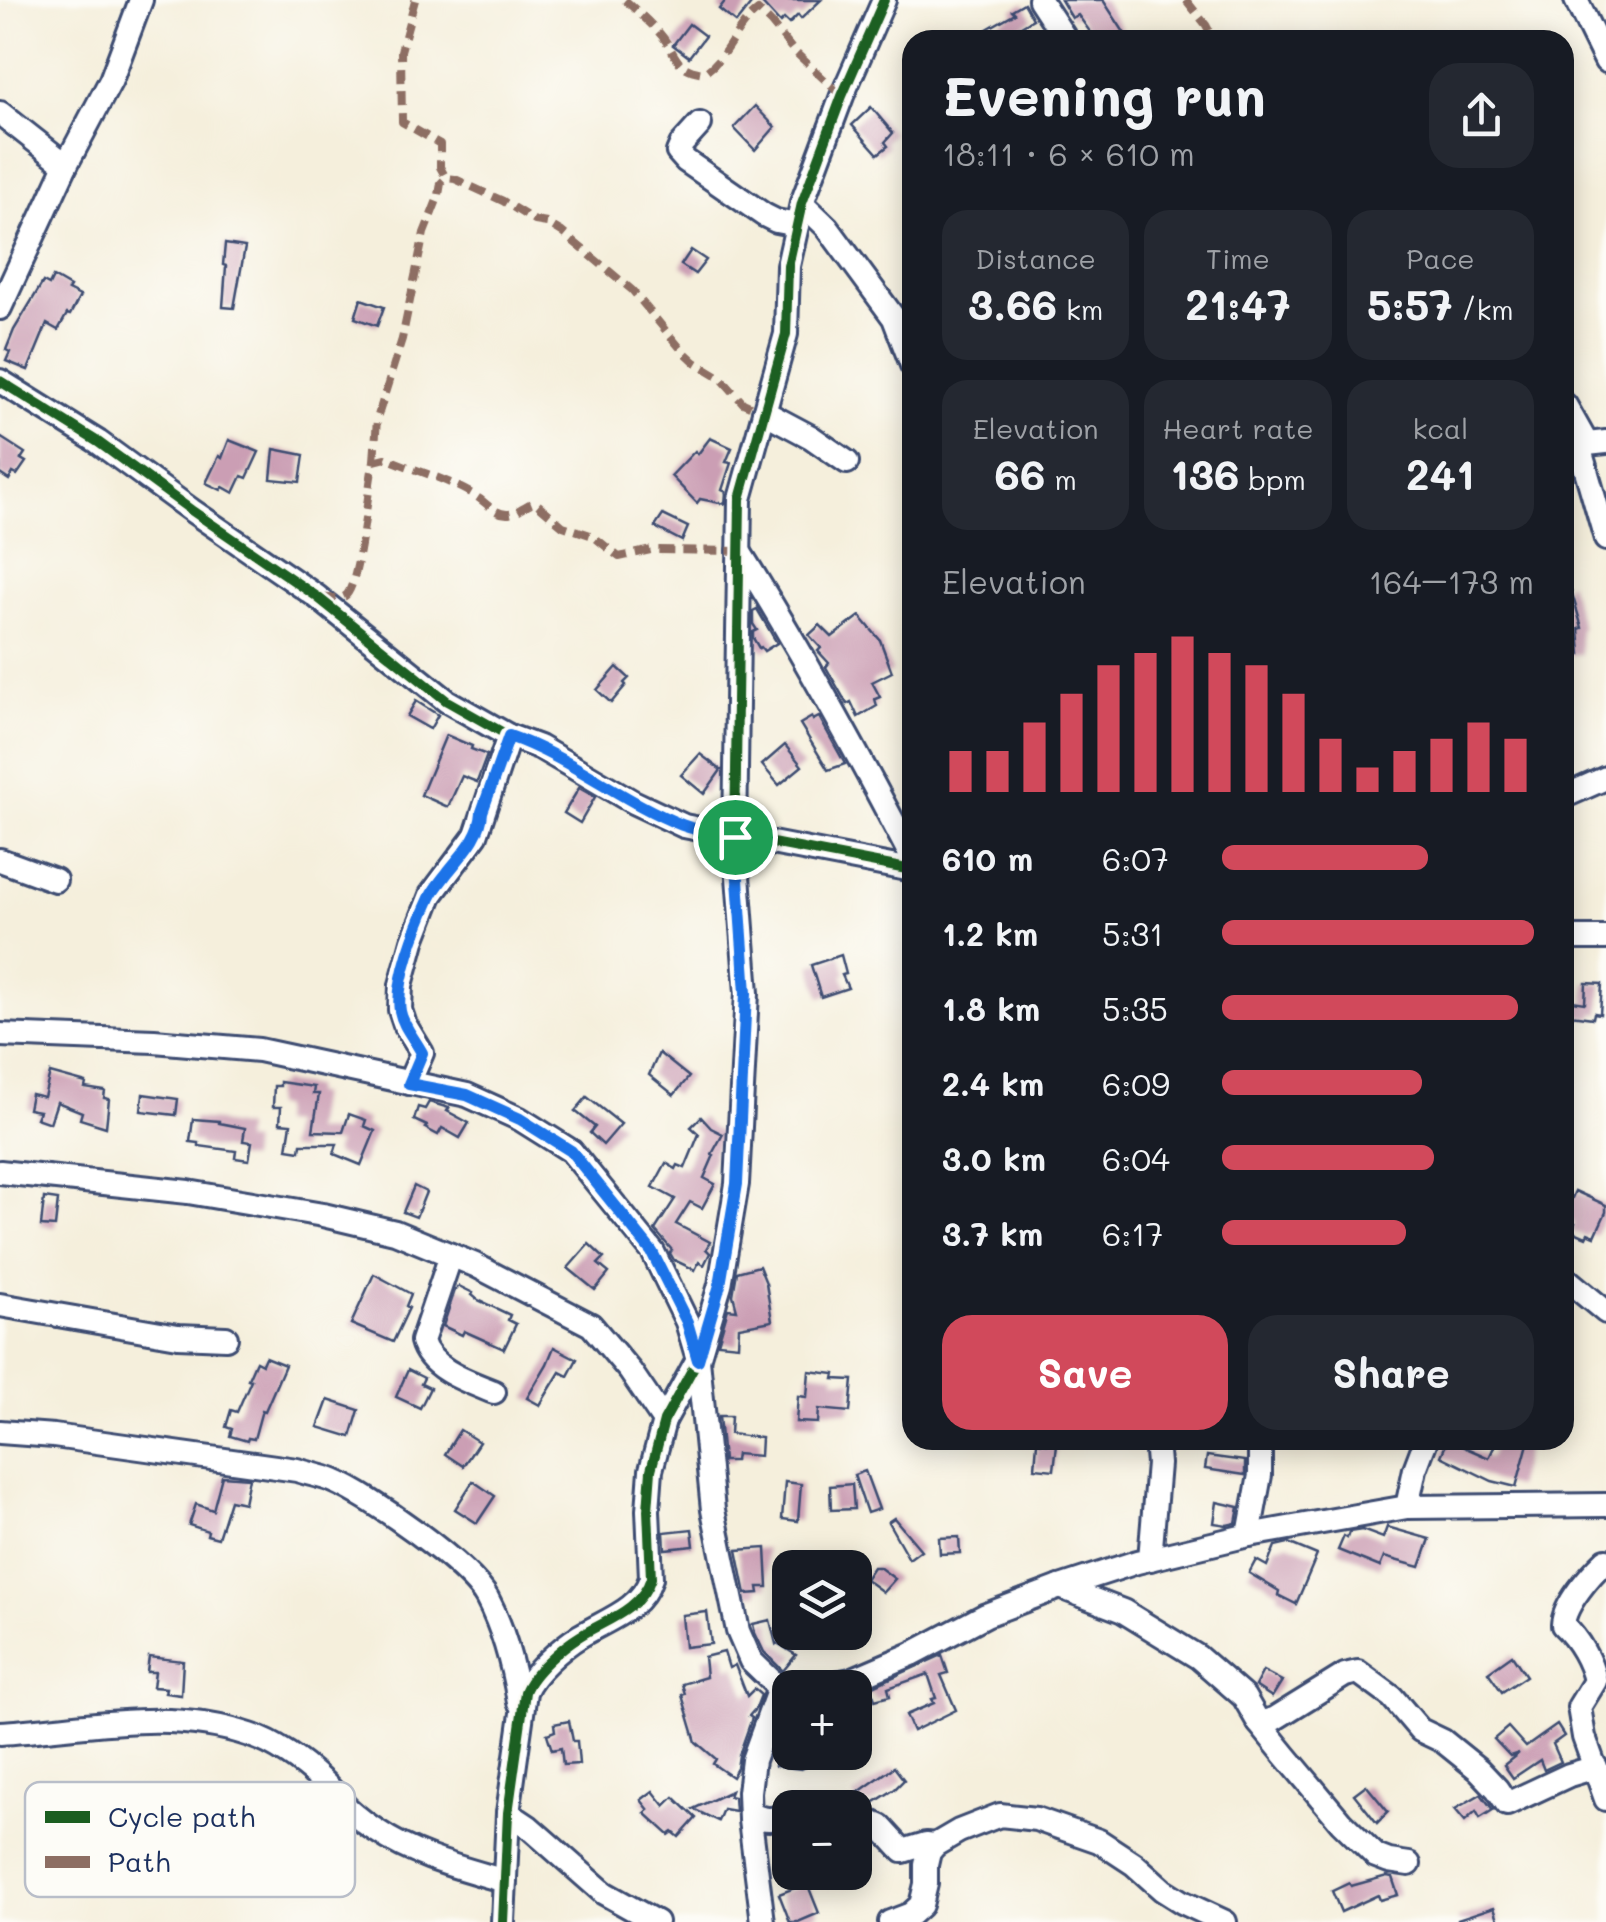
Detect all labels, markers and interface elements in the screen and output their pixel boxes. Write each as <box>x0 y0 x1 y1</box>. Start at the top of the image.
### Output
text: Evening run <box>942 58 1266 130</box>
button: share <box>1429 63 1534 168</box>
text: 18:11 · 6 × 610 m <box>942 132 1195 174</box>
text: Distance <box>975 240 1096 276</box>
text: Time <box>1206 240 1270 276</box>
text: Pace <box>1406 240 1475 276</box>
text: 3.66 <box>968 276 1057 331</box>
text: 21:47 <box>1185 276 1291 331</box>
text: 5:57 <box>1367 276 1453 331</box>
text: km <box>1057 291 1103 327</box>
text: /km <box>1453 291 1514 327</box>
text: Elevation <box>973 410 1099 446</box>
text: Heart rate <box>1162 410 1314 446</box>
text: kcal <box>1412 410 1468 446</box>
text: 66 <box>995 446 1045 501</box>
text: 136 <box>1170 446 1239 501</box>
text: 241 <box>1406 446 1475 501</box>
text: m <box>1045 461 1077 497</box>
text: bpm <box>1239 461 1306 497</box>
text: Elevation <box>942 560 1086 602</box>
text: 164–173 m <box>1369 560 1534 602</box>
pin <box>693 795 778 880</box>
icon: arrive <box>708 810 763 865</box>
text: 610 m <box>942 837 1033 879</box>
text: 6:07 <box>1102 837 1169 879</box>
text: 1.2 km <box>942 912 1038 954</box>
text: 5:31 <box>1102 912 1164 954</box>
text: 1.8 km <box>942 987 1040 1029</box>
text: 5:35 <box>1102 987 1168 1029</box>
text: 2.4 km <box>942 1062 1044 1104</box>
text: 6:09 <box>1102 1062 1170 1104</box>
text: 3.0 km <box>942 1137 1046 1179</box>
text: 6:04 <box>1102 1137 1170 1179</box>
text: 3.7 km <box>942 1212 1043 1254</box>
text: 6:17 <box>1102 1212 1163 1254</box>
button: Save <box>942 1315 1228 1430</box>
button: Share <box>1248 1315 1534 1430</box>
map controls <box>772 1550 872 1890</box>
button: layers <box>772 1550 872 1650</box>
button: + <box>772 1670 872 1770</box>
legend <box>25 1782 355 1897</box>
button: − <box>772 1790 872 1890</box>
text: Cycle path <box>108 1798 255 1834</box>
text: Path <box>108 1843 171 1879</box>

